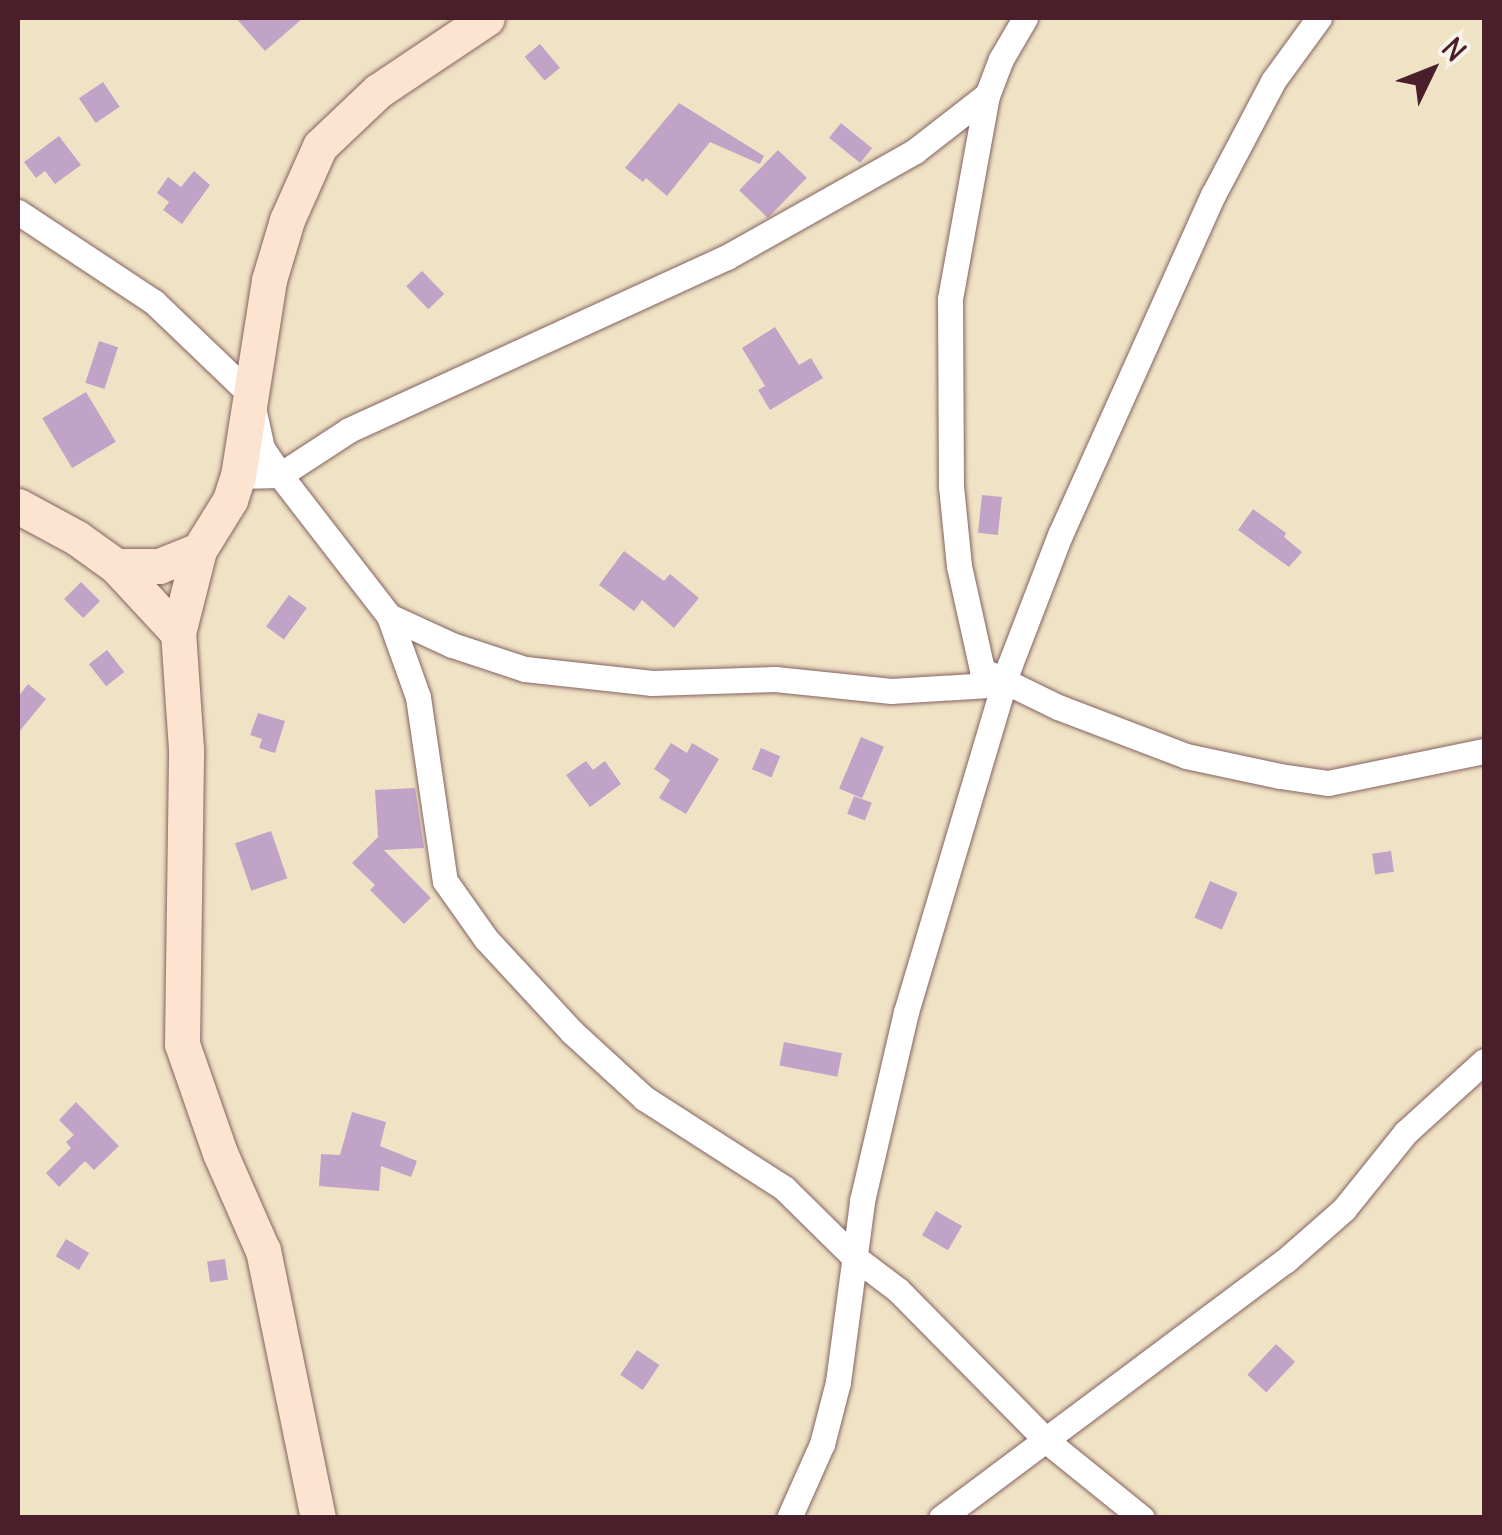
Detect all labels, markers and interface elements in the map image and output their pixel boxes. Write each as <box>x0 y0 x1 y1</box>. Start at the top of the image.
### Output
north arrow <box>1382 20 1482 120</box>
text: N <box>1434 30 1474 69</box>

